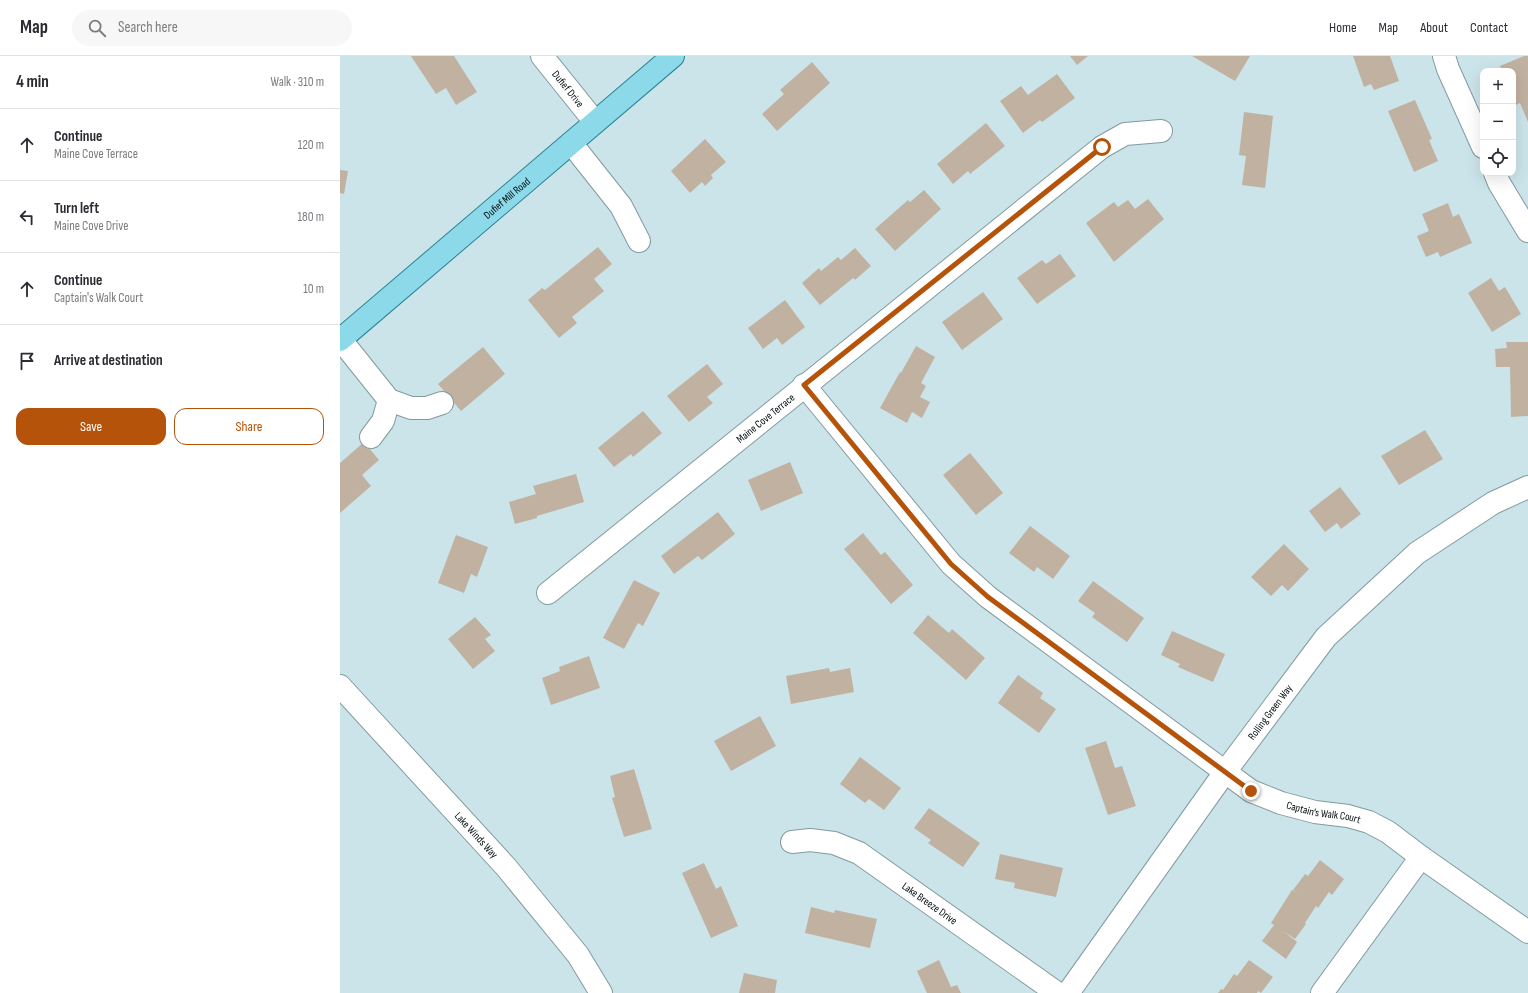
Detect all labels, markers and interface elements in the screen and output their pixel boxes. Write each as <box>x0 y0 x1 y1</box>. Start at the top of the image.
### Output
search box <box>72 10 352 46</box>
text: Map <box>20 16 48 39</box>
icon: search <box>86 17 108 39</box>
text: Search here <box>118 18 178 37</box>
text: Home <box>1329 19 1357 36</box>
text: Map <box>1379 19 1398 36</box>
text: About <box>1420 19 1448 36</box>
text: Contact <box>1470 19 1508 36</box>
street label: Dufief Drive <box>549 68 587 110</box>
map controls <box>1480 68 1516 176</box>
button: + <box>1480 68 1516 104</box>
text: 4 min <box>16 72 49 92</box>
text: Walk · 310 m <box>271 74 324 90</box>
button: − <box>1480 104 1516 140</box>
text: Continue <box>54 127 103 146</box>
icon: ahead <box>16 134 38 156</box>
text: 120 m <box>298 137 324 153</box>
route start <box>1093 138 1111 156</box>
button: locate <box>1480 140 1516 176</box>
text: Maine Cove Terrace <box>54 146 138 162</box>
street label: Dufief Mill Road <box>481 175 533 222</box>
text: Turn left <box>54 199 99 218</box>
icon: left <box>16 206 38 228</box>
text: 180 m <box>298 209 324 225</box>
text: Maine Cove Drive <box>54 218 128 234</box>
text: Continue <box>54 271 103 290</box>
icon: ahead <box>16 278 38 300</box>
text: 10 m <box>303 281 324 297</box>
text: Captain's Walk Court <box>54 290 143 306</box>
icon: arrive <box>16 350 38 372</box>
text: Arrive at destination <box>54 351 163 370</box>
street label: Maine Cove Terrace <box>734 391 797 446</box>
button: Save <box>16 408 166 445</box>
button: Share <box>174 408 324 445</box>
street label: Rolling Green Way <box>1245 681 1296 743</box>
route end <box>1242 782 1260 800</box>
street label: Captain's Walk Court <box>1285 799 1363 826</box>
street label: Lake Winds Way <box>452 809 501 862</box>
street label: Lake Breeze Drive <box>899 880 960 927</box>

